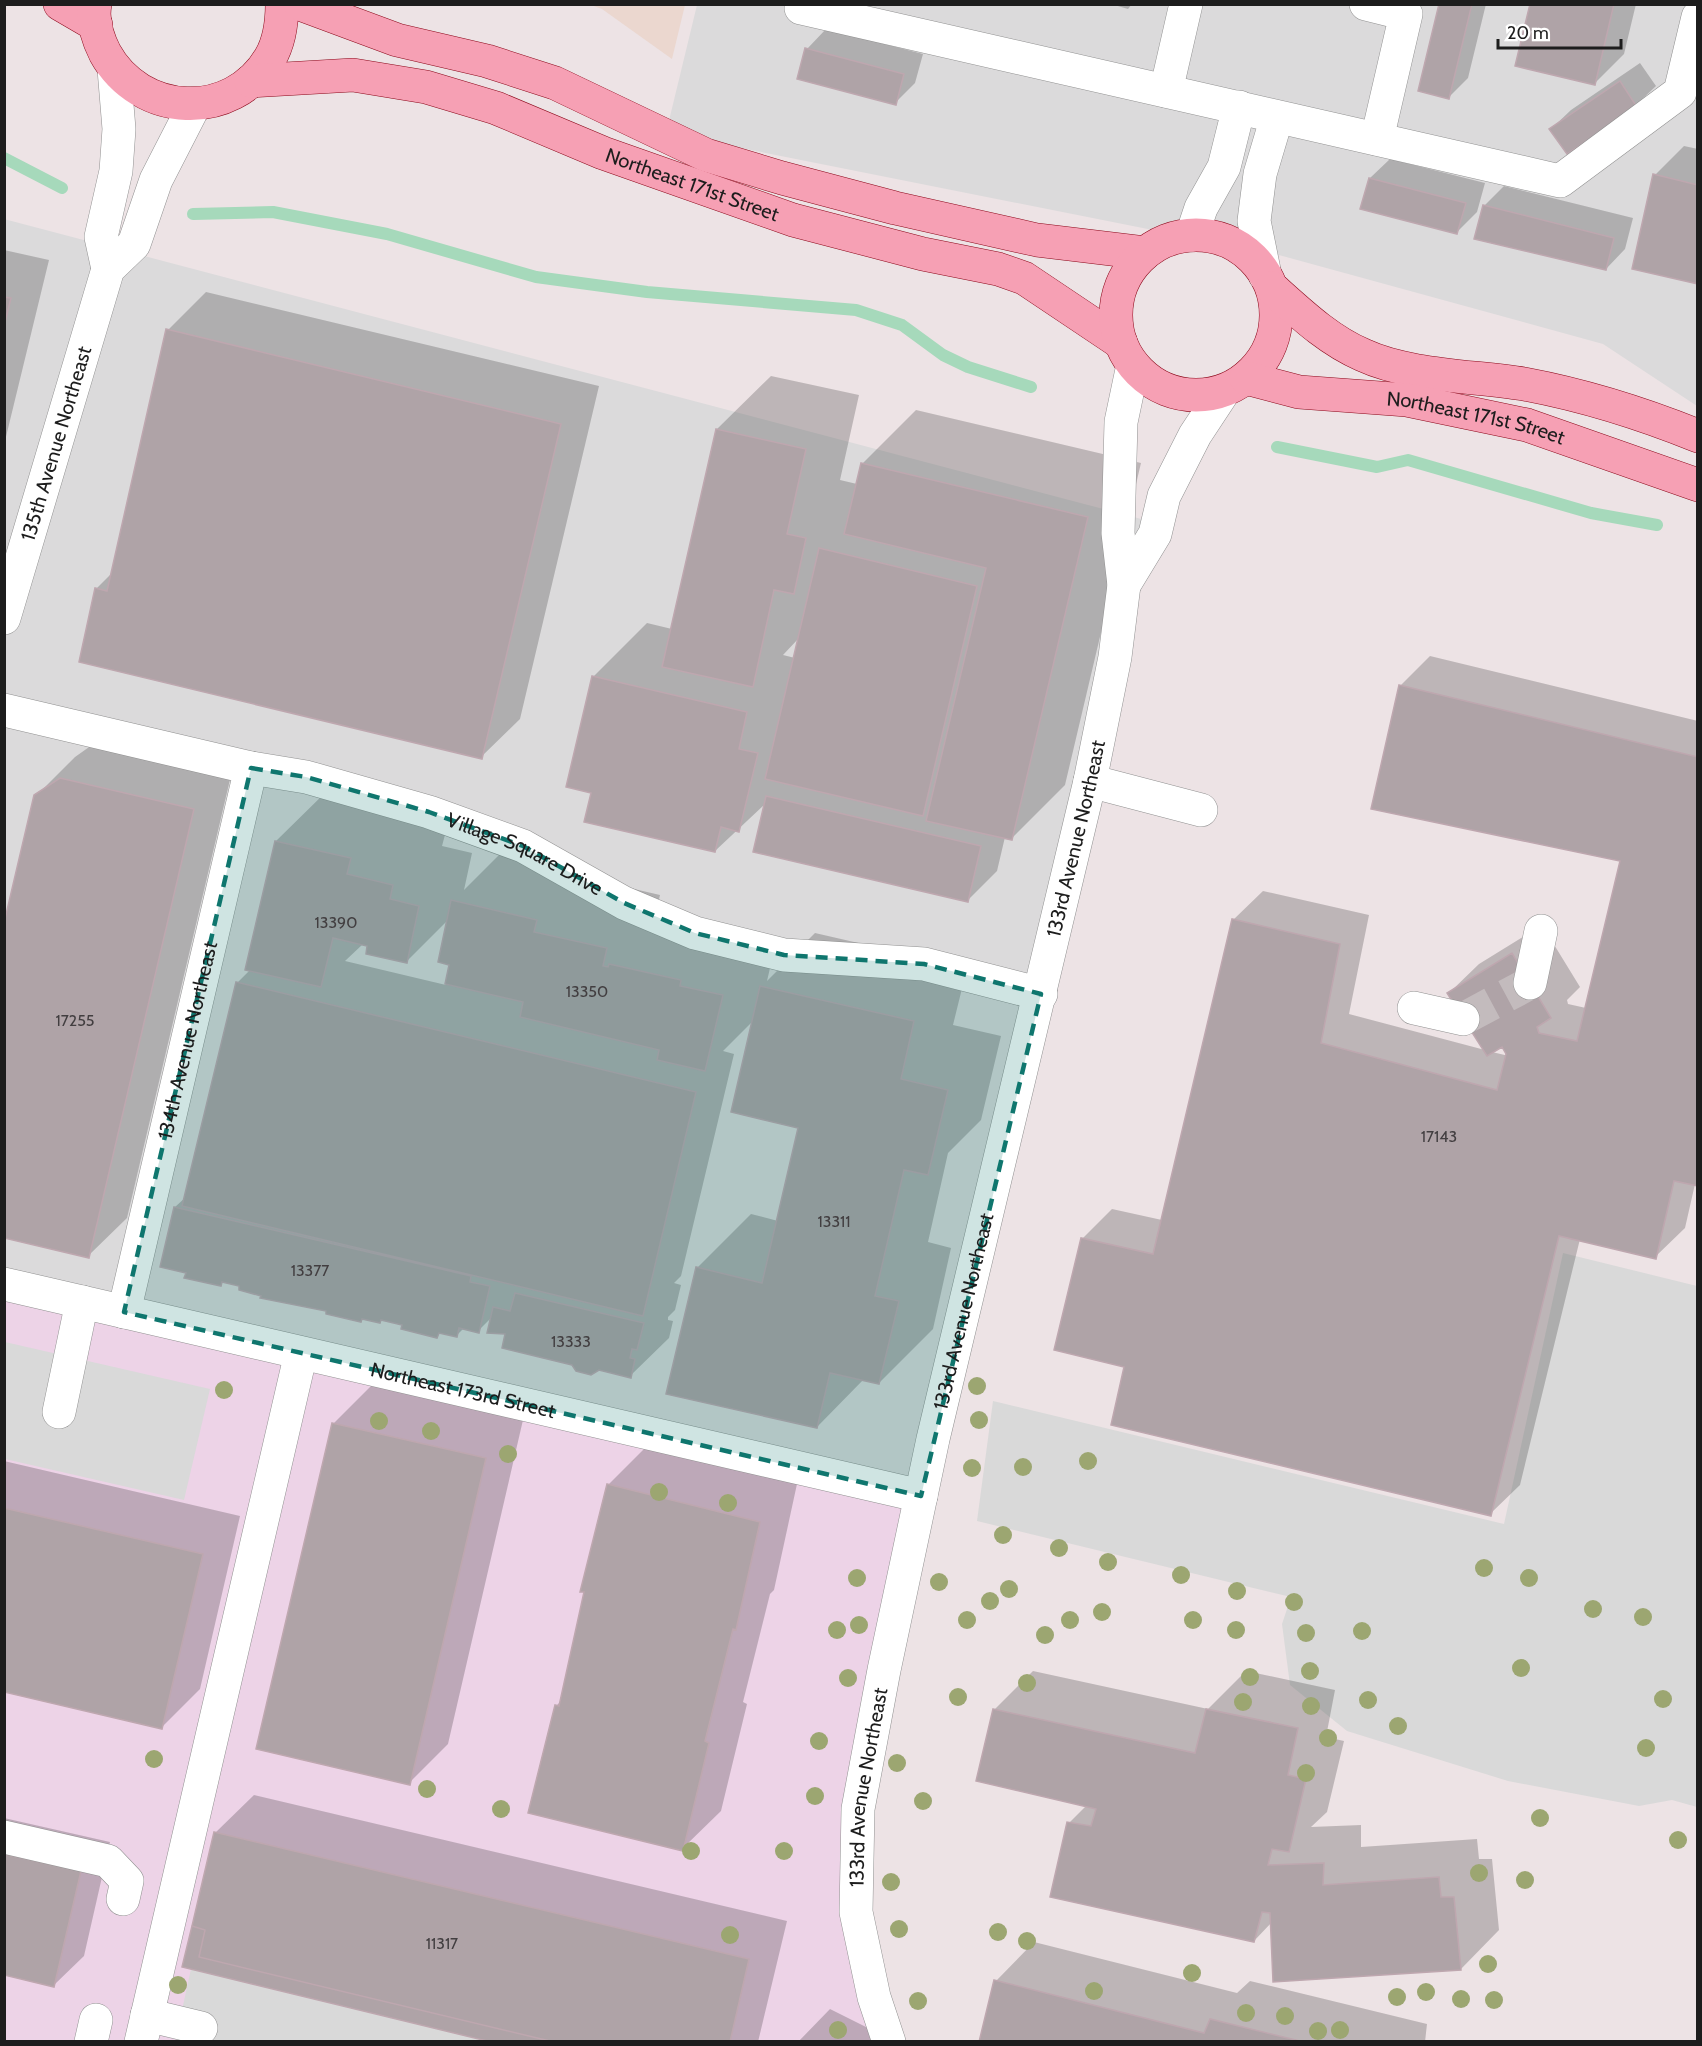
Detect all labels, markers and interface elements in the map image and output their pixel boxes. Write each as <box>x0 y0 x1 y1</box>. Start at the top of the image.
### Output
scale bar <box>1498 12 1621 50</box>
text: 20 m <box>1507 22 1549 44</box>
street label: Northeast 171st Street <box>602 143 782 226</box>
street label: 135th Avenue Northeast <box>16 343 96 544</box>
street label: Northeast 171st Street <box>1386 387 1568 449</box>
street label: 133rd Avenue Northeast <box>1041 738 1110 940</box>
street label: Village Square Drive <box>444 807 607 900</box>
house number: 13390 <box>315 913 357 932</box>
street label: 134th Avenue Northeast <box>153 939 222 1142</box>
house number: 13350 <box>566 982 608 1001</box>
house number: 17255 <box>56 1011 94 1030</box>
house number: 17143 <box>1421 1127 1457 1146</box>
street label: 133rd Avenue Northeast <box>928 1210 999 1412</box>
house number: 13311 <box>818 1212 850 1231</box>
house number: 13377 <box>291 1261 329 1280</box>
house number: 13333 <box>551 1332 591 1351</box>
street label: Northeast 173rd Street <box>368 1357 558 1423</box>
street label: 133rd Avenue Northeast <box>844 1685 893 1887</box>
house number: 11317 <box>426 1934 458 1953</box>

